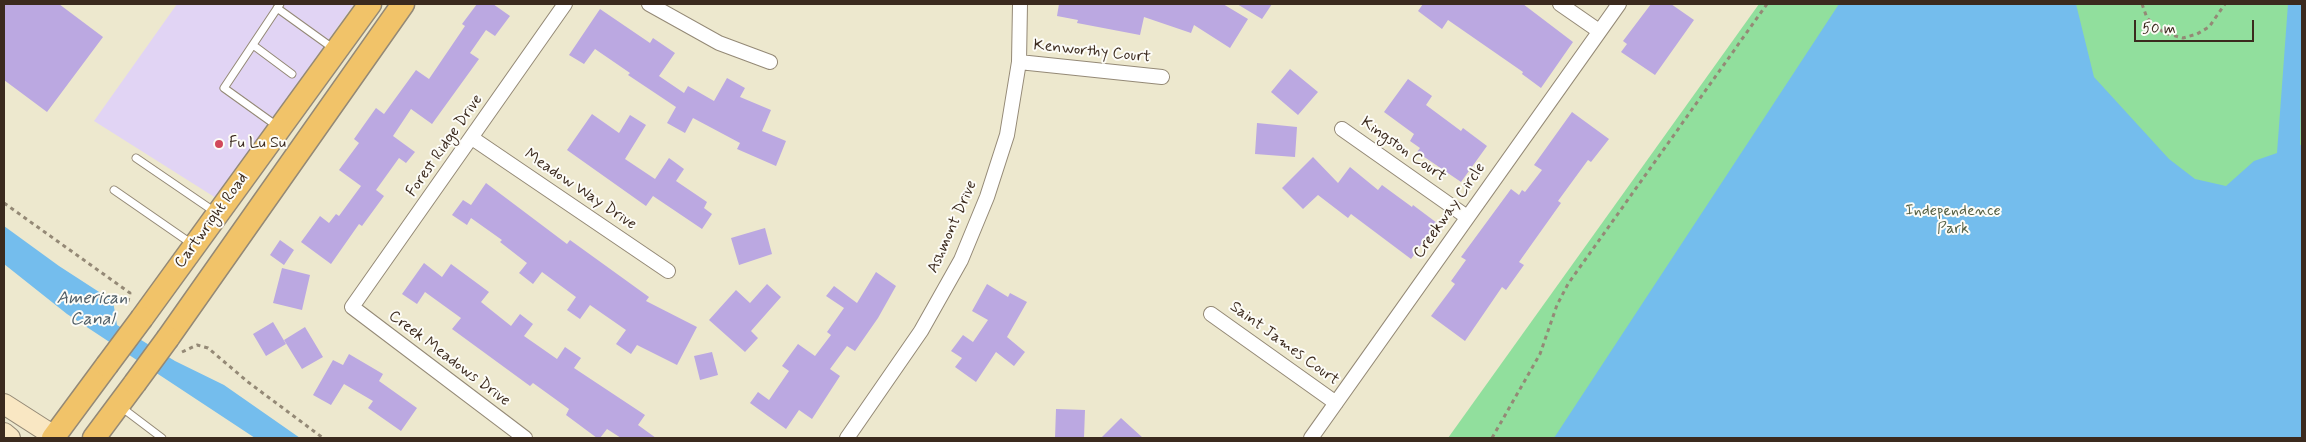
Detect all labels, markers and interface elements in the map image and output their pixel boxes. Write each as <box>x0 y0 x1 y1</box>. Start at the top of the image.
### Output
scale bar <box>2136 10 2256 42</box>
text: 50 m <box>2142 19 2176 39</box>
street label: Kenworthy Court <box>1032 36 1152 68</box>
street label: Forest Ridge Drive <box>403 91 487 201</box>
street label: Kingston Court <box>1357 113 1449 187</box>
place label: Fu Lu Su <box>229 134 286 154</box>
marker: Fu Lu Su <box>213 138 225 150</box>
street label: Meadow Way Drive <box>520 145 640 235</box>
street label: Creekway Circle <box>1410 159 1490 263</box>
street label: Cartwright Road <box>171 170 253 272</box>
street label: Ashmont Drive <box>924 178 982 276</box>
park label: Independence Park <box>1905 202 2001 240</box>
water label: American Canal <box>56 288 128 330</box>
street label: Saint James Court <box>1226 298 1342 390</box>
street label: Creek Meadows Drive <box>384 307 514 411</box>

